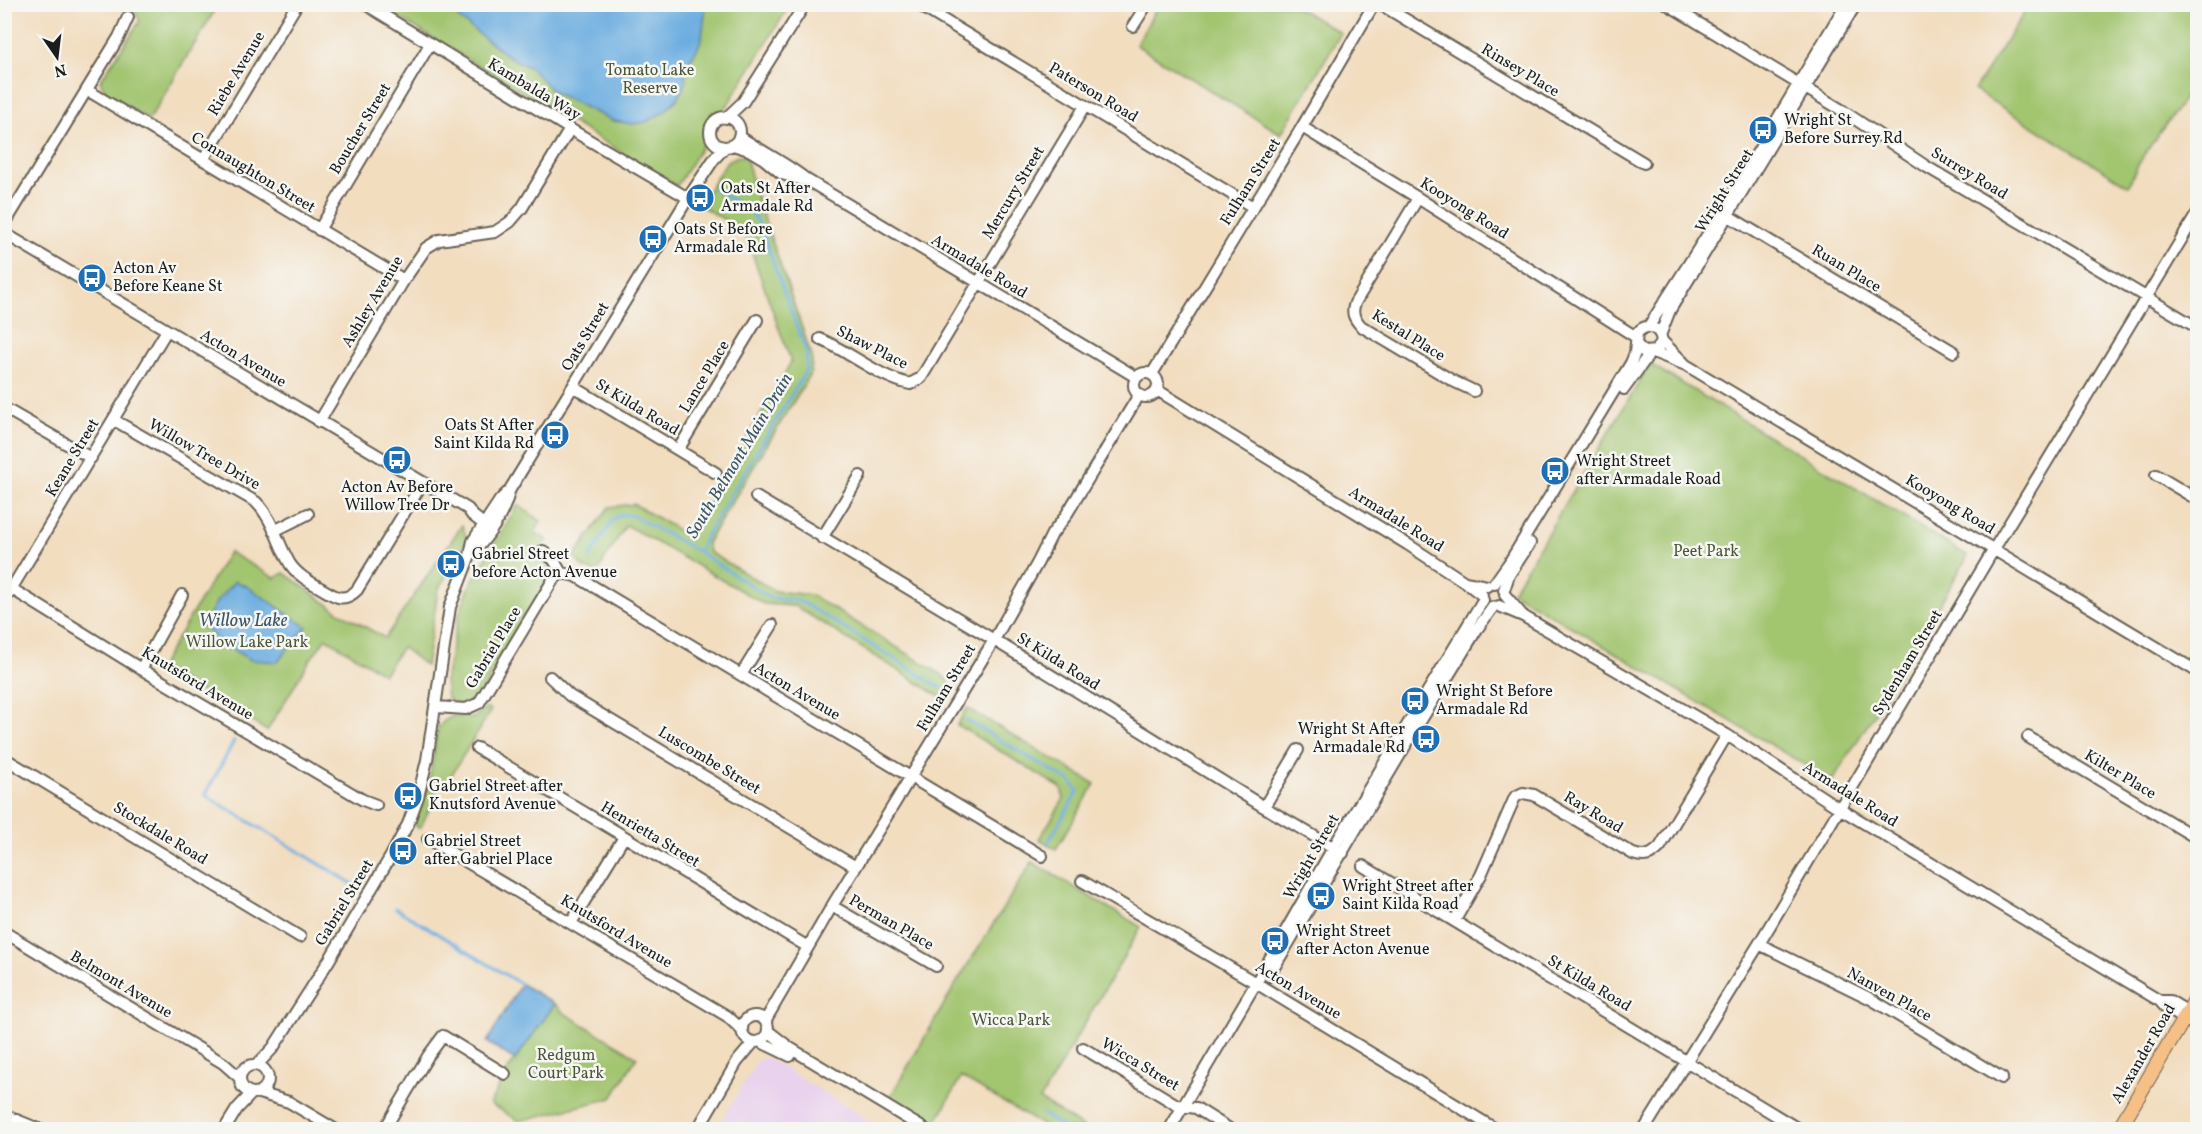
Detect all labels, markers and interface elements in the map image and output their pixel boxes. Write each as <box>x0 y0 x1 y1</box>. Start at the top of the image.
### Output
north arrow <box>27 27 87 87</box>
street label: Riebe Avenue <box>203 28 271 120</box>
street label: Rinsey Place <box>1477 39 1563 103</box>
street label: Kambalda Way <box>483 53 585 127</box>
text: N <box>51 58 68 82</box>
street label: Paterson Road <box>1044 58 1142 128</box>
park label: Tomato Lake Reserve <box>606 60 694 100</box>
street label: Boucher Street <box>325 79 397 179</box>
place label: Wright St Before Surrey Rd <box>1784 110 1903 150</box>
bus stop icon: Wright St Before Surrey Rd <box>1747 114 1779 146</box>
street label: Connaughton Street <box>187 127 320 219</box>
street label: Fulham Street <box>1215 134 1287 230</box>
street label: Mercury Street <box>978 142 1051 244</box>
street label: Surrey Road <box>1926 142 2012 206</box>
street label: Wright Street <box>1690 144 1760 237</box>
street label: Kooyong Road <box>1415 173 1513 245</box>
place label: Oats St After Armadale Rd <box>721 178 813 218</box>
bus stop icon: Oats St After Armadale Rd <box>684 182 716 214</box>
place label: Oats St Before Armadale Rd <box>674 219 773 259</box>
bus stop icon: Oats St Before Armadale Rd <box>637 223 669 255</box>
street label: Armadale Road <box>927 230 1031 304</box>
street label: Ruan Place <box>1807 240 1885 298</box>
street label: Ashley Avenue <box>337 252 409 352</box>
place label: Acton Av Before Keane St <box>113 258 223 298</box>
bus stop icon: Acton Av Before Keane St <box>76 262 108 294</box>
street label: Oats Street <box>557 298 615 376</box>
street label: Kestal Place <box>1367 305 1449 367</box>
street label: Shaw Place <box>832 321 912 375</box>
street label: Acton Avenue <box>196 325 290 393</box>
street label: Lance Place <box>675 337 735 417</box>
water label: South Belmont Main Drain <box>681 369 799 543</box>
street label: St Kilda Road <box>591 374 683 442</box>
street label: Keane Street <box>41 414 105 501</box>
street label: Willow Tree Drive <box>144 414 264 496</box>
place label: Oats St After Saint Kilda Rd <box>434 415 534 455</box>
bus stop icon: Oats St After Saint Kilda Rd <box>539 419 571 451</box>
bus stop icon: Acton Av Before Willow Tree Dr <box>381 444 413 476</box>
place label: Wright Street after Armadale Road <box>1576 451 1721 491</box>
bus stop icon: Wright Street after Armadale Road <box>1539 455 1571 487</box>
street label: Kooyong Road <box>1901 470 1999 540</box>
place label: Acton Av Before Willow Tree Dr <box>341 477 453 517</box>
street label: Armadale Road <box>1344 482 1448 558</box>
park label: Peet Park <box>1673 541 1739 563</box>
place label: Gabriel Street before Acton Avenue <box>472 544 617 584</box>
bus stop icon: Gabriel Street before Acton Avenue <box>435 548 467 580</box>
street label: Gabriel Place <box>461 603 527 693</box>
street label: Sydenham Street <box>1868 605 1949 720</box>
water label: Willow Lake <box>199 609 288 634</box>
street label: St Kilda Road <box>1012 628 1104 696</box>
park label: Willow Lake Park <box>186 632 308 654</box>
street label: Fulham Street <box>912 640 982 736</box>
street label: Knutsford Avenue <box>137 642 257 726</box>
street label: Acton Avenue <box>750 658 844 726</box>
place label: Wright St Before Armadale Rd <box>1436 681 1553 721</box>
bus stop icon: Wright St Before Armadale Rd <box>1399 685 1431 717</box>
place label: Wright St After Armadale Rd <box>1298 719 1405 759</box>
street label: Luscombe Street <box>654 722 765 801</box>
bus stop icon: Wright St After Armadale Rd <box>1410 723 1442 755</box>
street label: Kilter Place <box>2080 745 2160 805</box>
street label: Armadale Road <box>1798 757 1902 833</box>
place label: Gabriel Street after Knutsford Avenue <box>429 776 563 816</box>
bus stop icon: Gabriel Street after Knutsford Avenue <box>392 780 424 812</box>
street label: Ray Road <box>1559 787 1627 839</box>
street label: Stockdale Road <box>109 797 211 871</box>
street label: Henrietta Street <box>596 797 704 874</box>
street label: Wright Street <box>1279 810 1346 904</box>
place label: Gabriel Street after Gabriel Place <box>424 831 553 871</box>
bus stop icon: Gabriel Street after Gabriel Place <box>387 835 419 867</box>
street label: Gabriel Street <box>310 855 380 950</box>
place label: Wright Street after Saint Kilda Road <box>1342 876 1474 916</box>
bus stop icon: Wright Street after Saint Kilda Road <box>1305 880 1337 912</box>
street label: Knutsford Avenue <box>556 890 676 974</box>
street label: Perman Place <box>844 890 938 956</box>
place label: Wright Street after Acton Avenue <box>1296 921 1429 961</box>
bus stop icon: Wright Street after Acton Avenue <box>1259 925 1291 957</box>
street label: Belmont Avenue <box>66 946 176 1024</box>
street label: St Kilda Road <box>1543 950 1635 1018</box>
street label: Acton Avenue <box>1251 957 1345 1025</box>
street label: Nanven Place <box>1842 963 1936 1027</box>
street label: Alexander Road <box>2106 1000 2182 1108</box>
park label: Wicca Park <box>972 1010 1051 1032</box>
street label: Wicca Street <box>1097 1033 1184 1097</box>
park label: Redgum Court Park <box>528 1045 604 1085</box>

